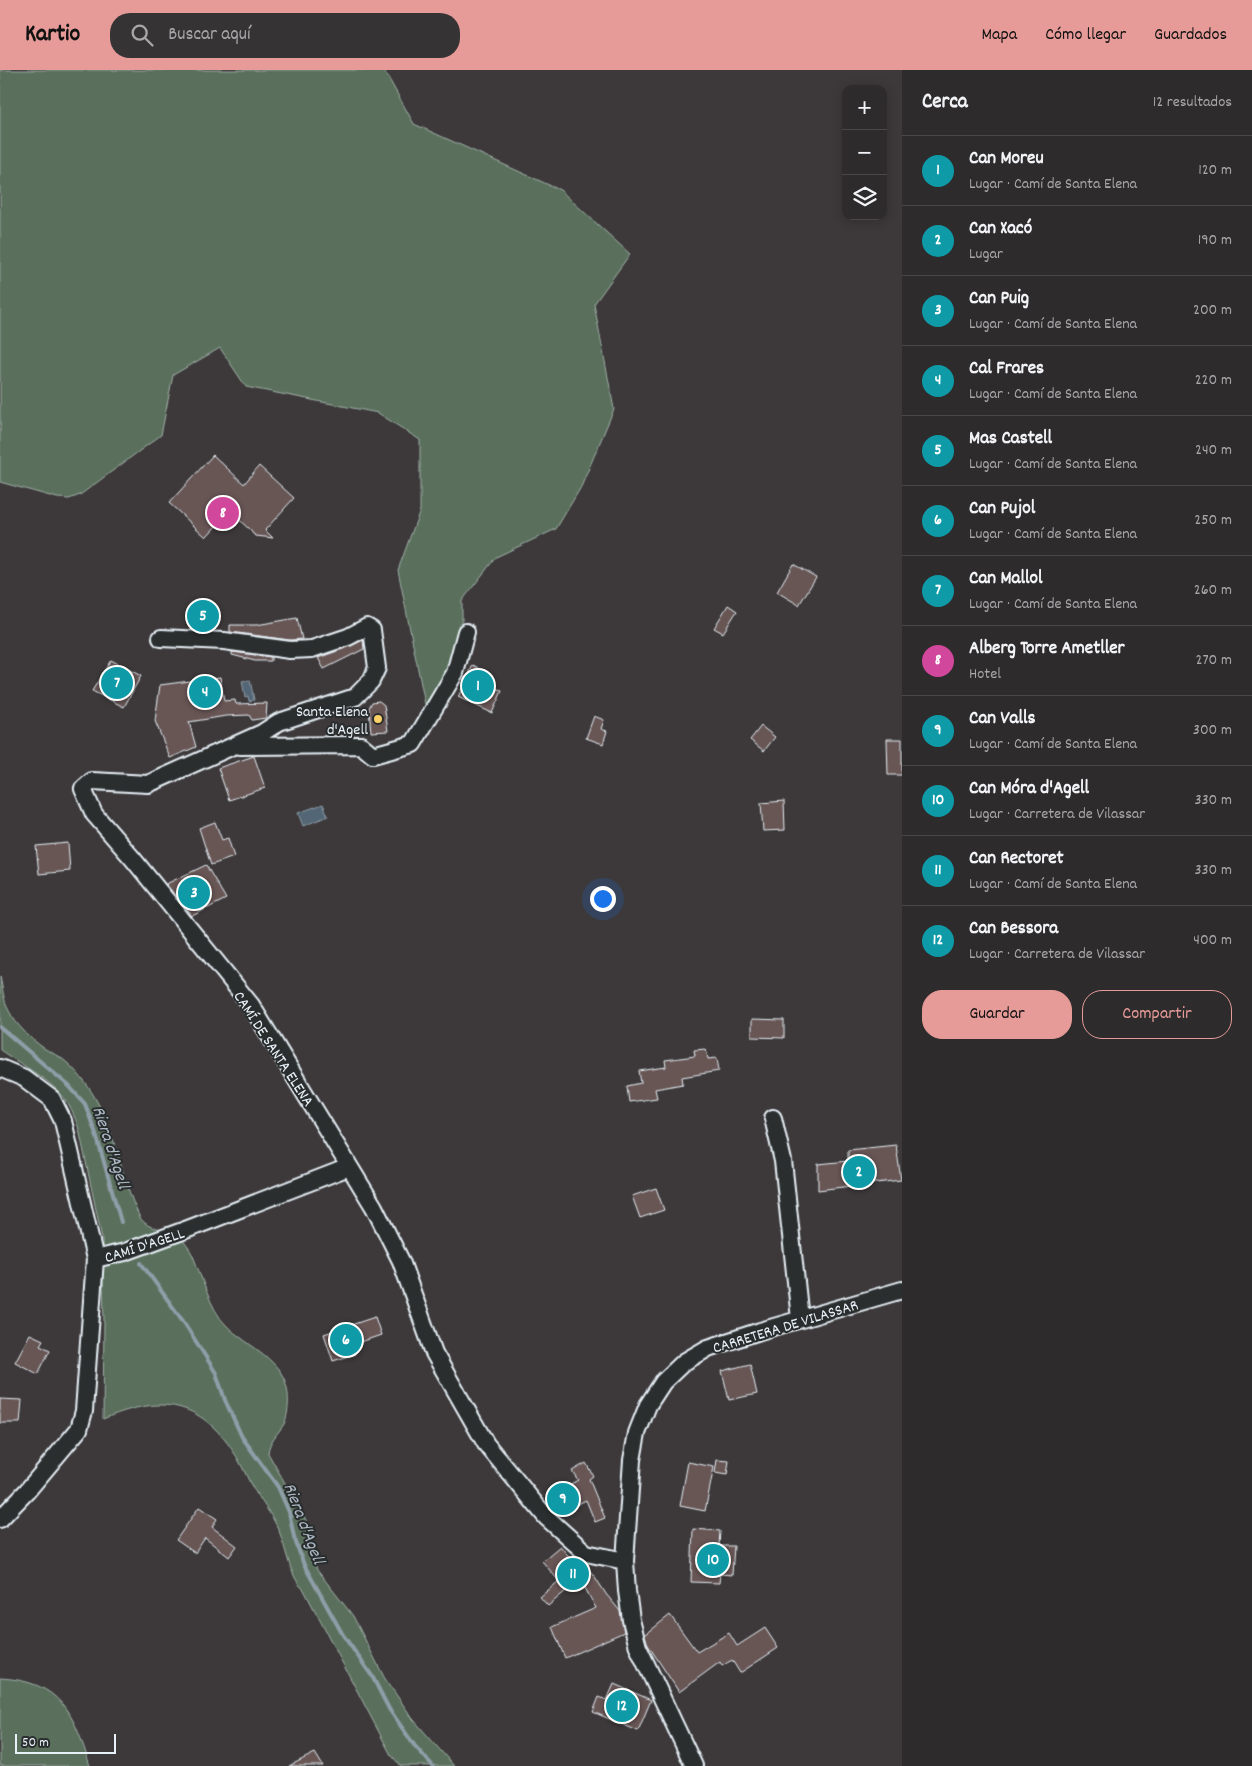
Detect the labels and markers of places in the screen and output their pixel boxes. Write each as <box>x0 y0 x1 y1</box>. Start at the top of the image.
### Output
pin: 8 <box>207 494 239 532</box>
pin: 5 <box>187 597 219 635</box>
pin: 7 <box>101 664 133 702</box>
pin: 1 <box>462 667 494 705</box>
pin: 4 <box>189 673 221 711</box>
place label: Santa Elena d'Agell <box>296 701 368 742</box>
marker: Santa Elena d'Agell <box>372 713 384 725</box>
pin: 3 <box>178 874 210 912</box>
pin: 2 <box>843 1153 875 1191</box>
pin: 6 <box>330 1321 362 1359</box>
pin: 9 <box>547 1480 579 1518</box>
pin: 10 <box>697 1541 729 1579</box>
pin: 11 <box>557 1555 589 1593</box>
pin: 12 <box>606 1687 638 1725</box>

